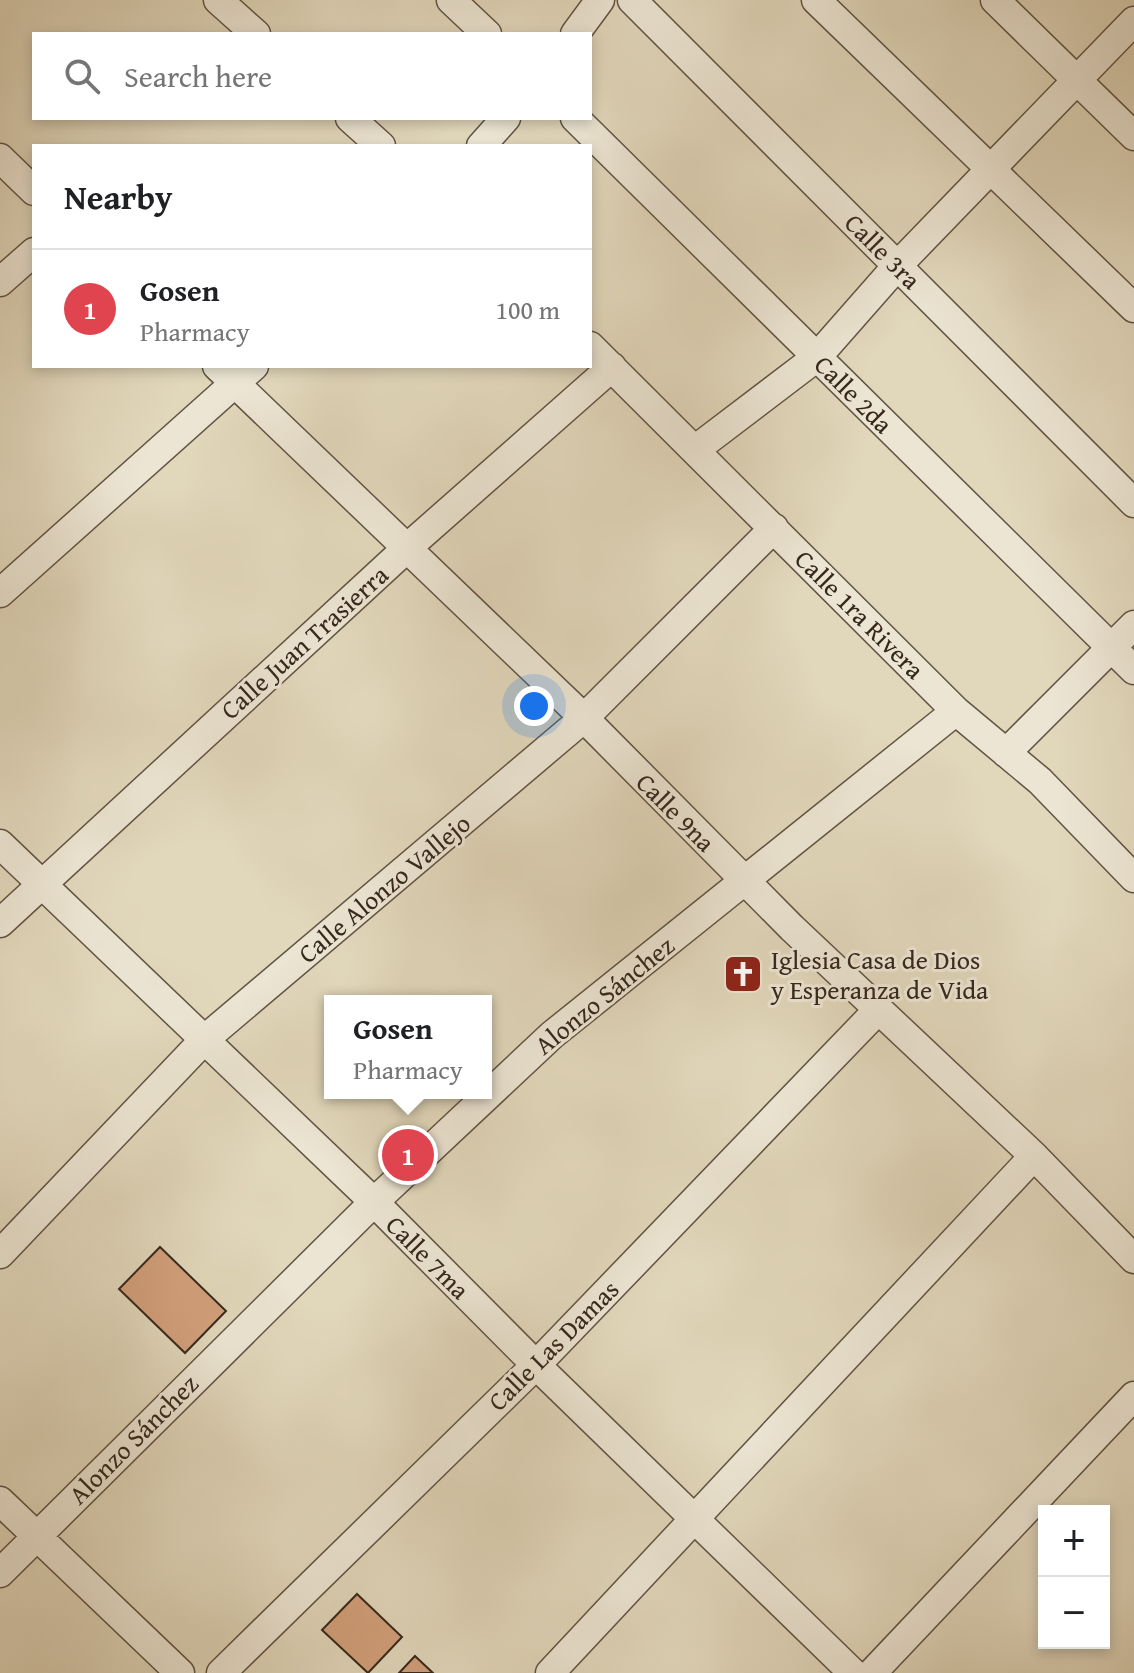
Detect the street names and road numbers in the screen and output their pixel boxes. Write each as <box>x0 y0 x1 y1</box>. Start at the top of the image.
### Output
street label: Calle 3ra <box>836 204 931 299</box>
street label: Calle 2da <box>806 346 903 443</box>
street label: Calle 1ra Rivera <box>786 540 934 688</box>
street label: Calle Juan Trasierra <box>211 555 397 728</box>
street label: Calle 9na <box>627 763 725 861</box>
street label: Calle Alonzo Vallejo <box>289 804 479 972</box>
street label: Alonzo Sánchez <box>526 926 682 1064</box>
street label: Calle 7ma <box>377 1206 479 1308</box>
street label: Calle Las Damas <box>478 1270 628 1420</box>
street label: Alonzo Sánchez <box>59 1365 207 1513</box>

